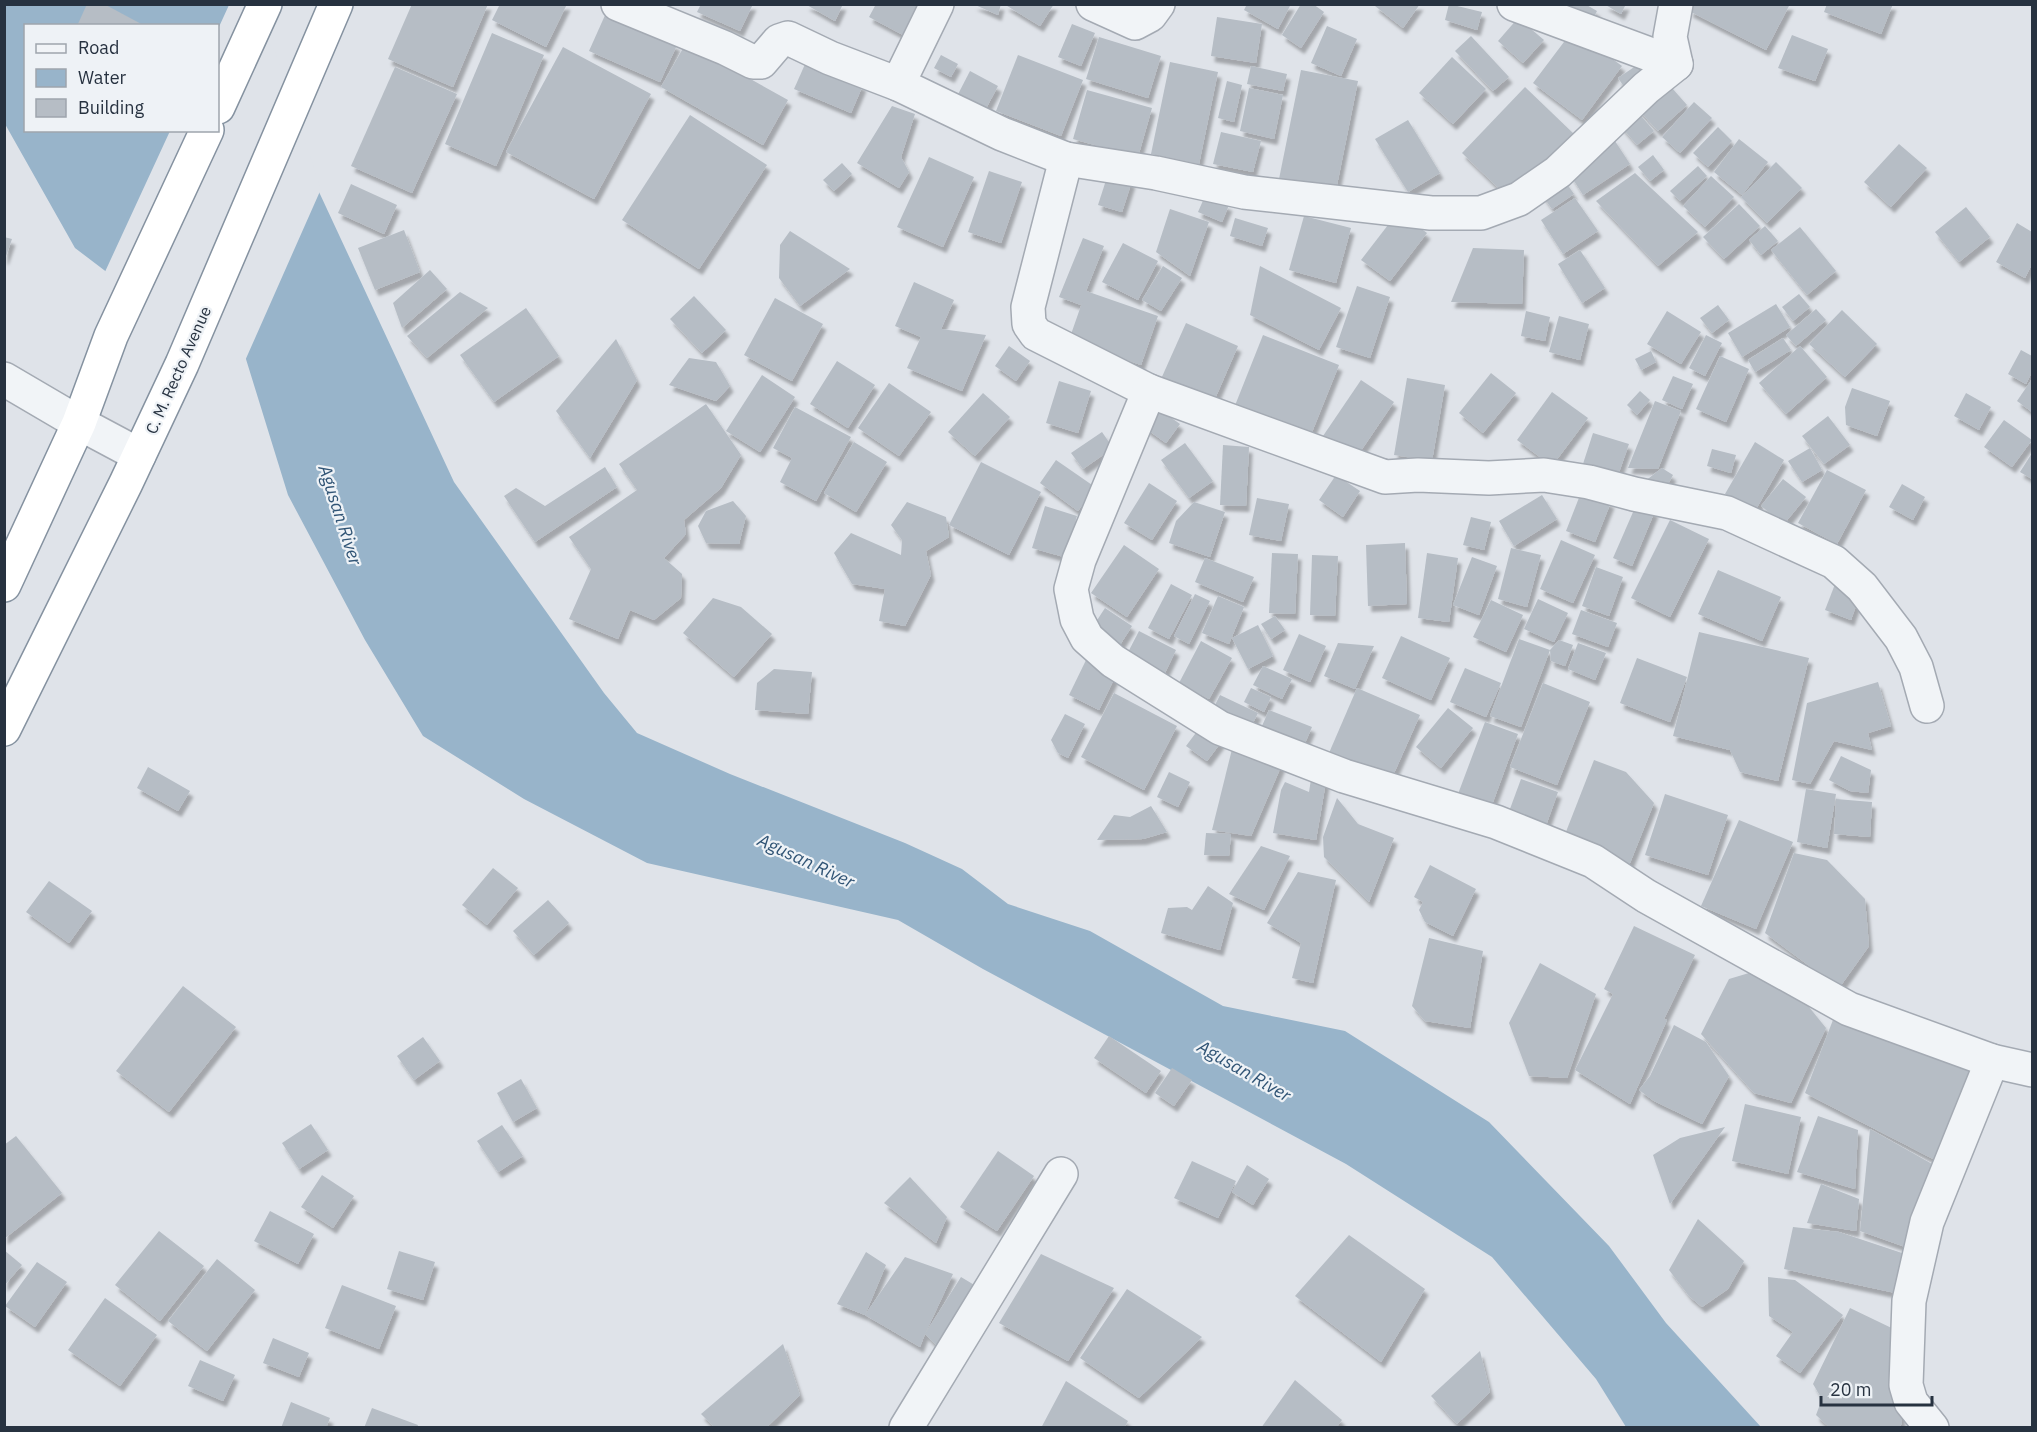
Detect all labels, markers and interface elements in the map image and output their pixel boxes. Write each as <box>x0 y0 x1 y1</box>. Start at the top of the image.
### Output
legend <box>24 24 219 132</box>
text: Road <box>78 36 119 59</box>
text: Water <box>78 66 127 89</box>
text: Building <box>78 96 145 119</box>
street label: C. M. Recto Avenue <box>141 303 215 437</box>
water label: Agusan River <box>313 461 368 568</box>
water label: Agusan River <box>753 828 859 893</box>
water label: Agusan River <box>1193 1034 1295 1107</box>
scale bar <box>1821 1369 1932 1407</box>
text: 20 m <box>1830 1378 1872 1401</box>

